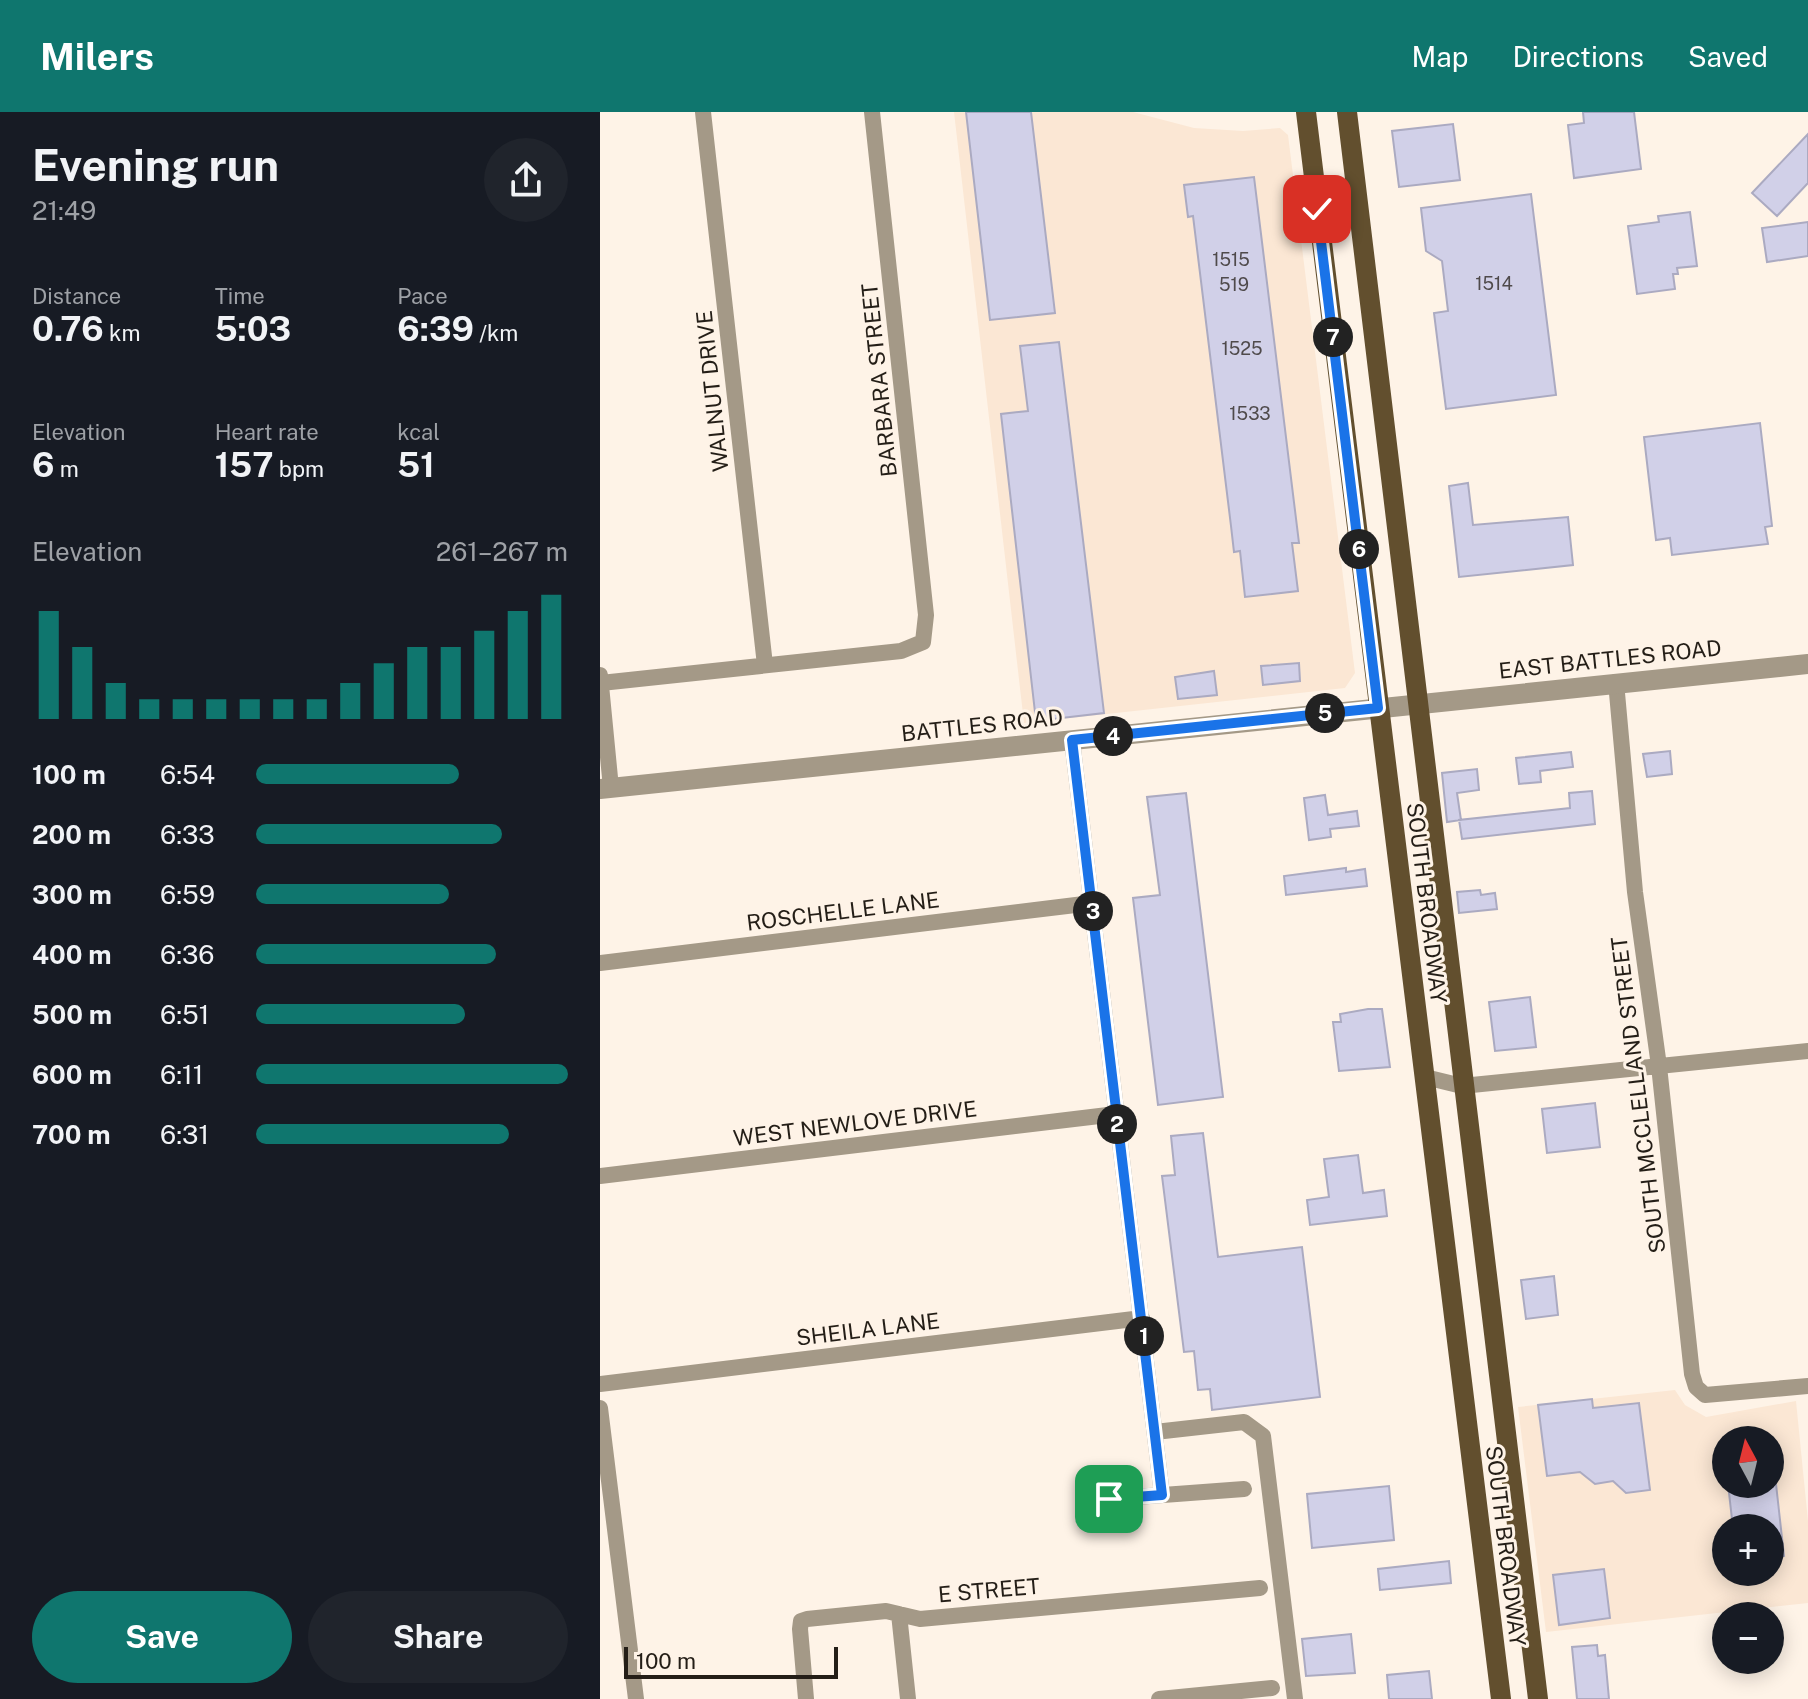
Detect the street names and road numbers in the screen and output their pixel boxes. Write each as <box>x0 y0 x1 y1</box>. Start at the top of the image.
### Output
street label: BARBARA STREET <box>856 282 902 478</box>
street label: WALNUT DRIVE <box>691 309 733 473</box>
street label: EAST BATTLES ROAD <box>1497 634 1723 684</box>
street label: BATTLES ROAD <box>900 704 1064 746</box>
street label: SOUTH BROADWAY <box>1402 801 1452 1005</box>
street label: ROSCHELLE LANE <box>745 886 941 936</box>
street label: SOUTH MCCLELLAND STREET <box>1606 935 1670 1255</box>
street label: WEST NEWLOVE DRIVE <box>732 1095 978 1151</box>
street label: SHEILA LANE <box>795 1307 941 1351</box>
street label: SOUTH BROADWAY <box>1481 1444 1531 1648</box>
street label: E STREET <box>937 1573 1041 1607</box>

